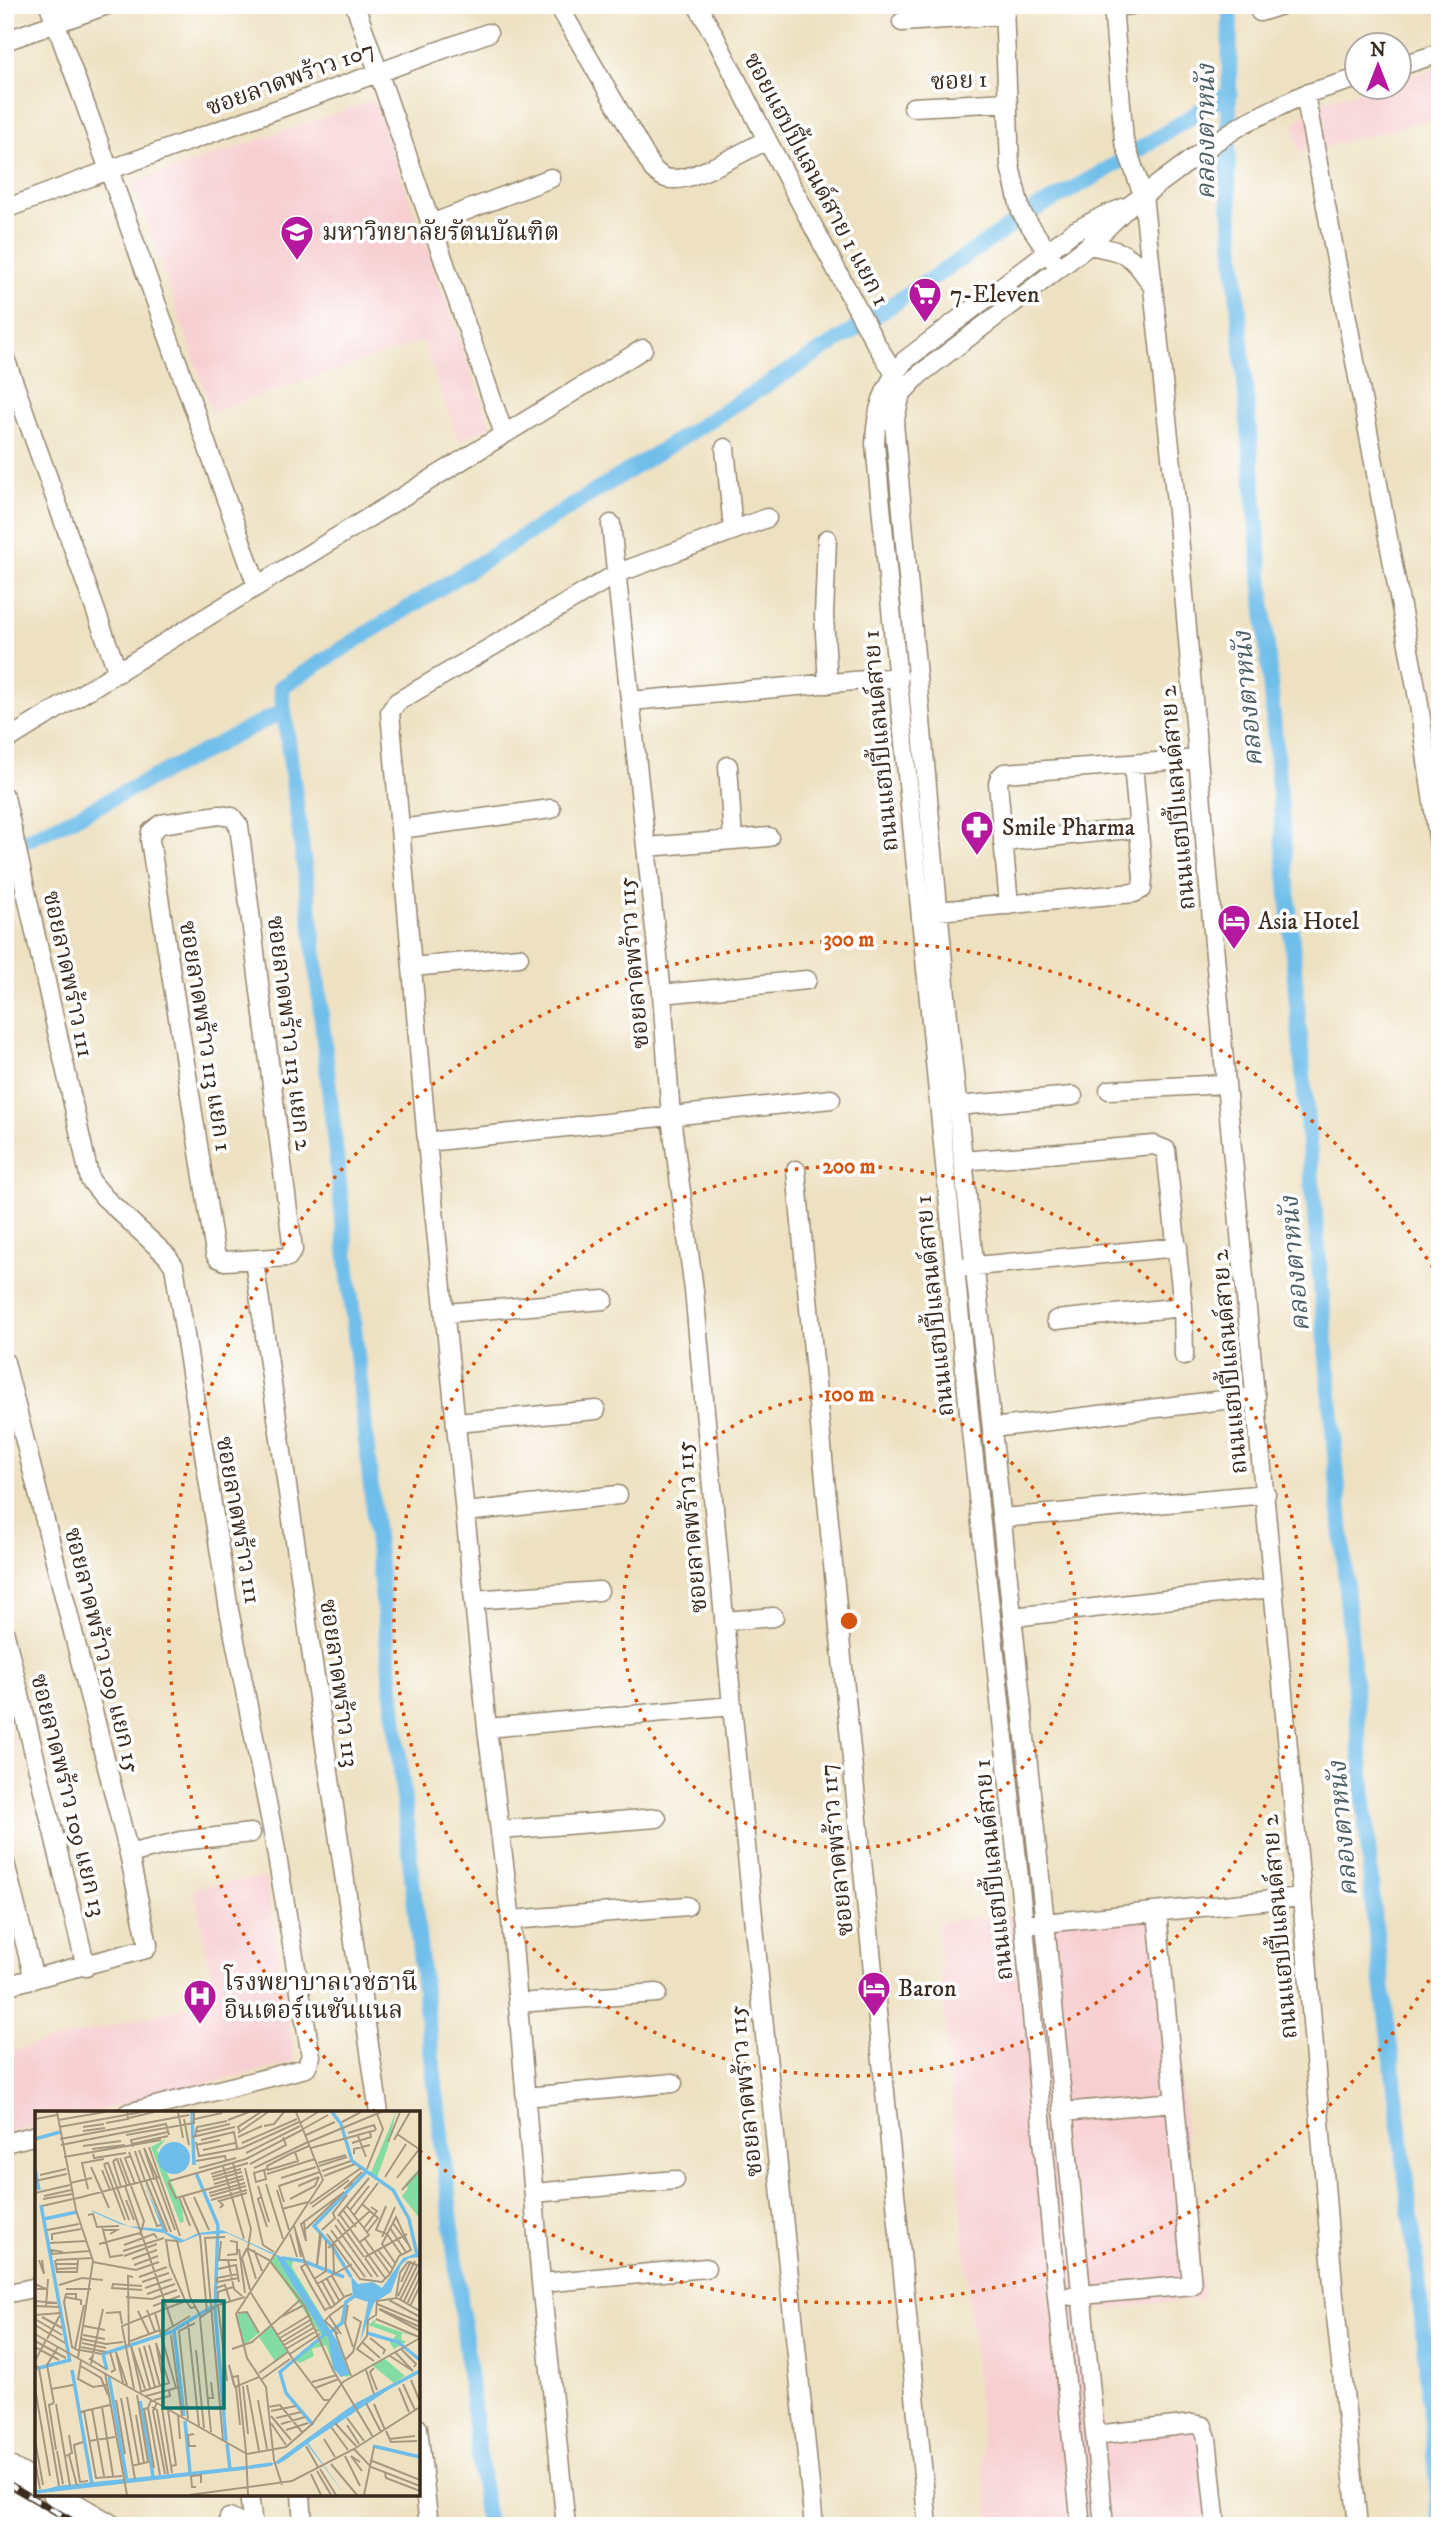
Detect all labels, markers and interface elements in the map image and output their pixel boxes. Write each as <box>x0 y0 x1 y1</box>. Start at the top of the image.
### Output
north arrow <box>1344 32 1414 102</box>
street label: ซอยลาดพร้าว 107 <box>202 35 379 123</box>
text: N <box>1370 39 1386 62</box>
street label: ซอยแฮปปี้แลนด์สาย 1 แยก 1 <box>737 46 899 311</box>
water label: คลองตาหนัง <box>1190 63 1223 200</box>
street label: ซอย 1 <box>930 65 988 97</box>
school or university icon: มหาวิทยาลัยรัตนบัณฑิต <box>278 213 316 262</box>
place label: มหาวิทยาลัยรัตนบัณฑิต <box>322 218 559 248</box>
supermarket icon: 7-Eleven <box>906 275 944 324</box>
place label: 7-Eleven <box>950 280 1040 310</box>
street label: ถนนแฮปปี้แลนด์สาย 1 <box>852 629 906 853</box>
water label: คลองตาหนัง <box>1226 629 1271 768</box>
street label: ถนนแฮปปี้แลนด์สาย 2 <box>1149 684 1203 912</box>
pharmacy icon: Smile Pharma <box>958 808 996 857</box>
place label: Smile Pharma <box>1002 813 1136 843</box>
street label: ซอยลาดพร้าว 115 <box>612 876 656 1050</box>
street label: ซอยลาดพร้าว 111 <box>36 888 100 1060</box>
hotel icon: Asia Hotel <box>1215 902 1253 951</box>
place label: Asia Hotel <box>1258 907 1360 937</box>
street label: ซอยลาดพร้าว 113 แยก 2 <box>260 914 318 1152</box>
street label: ซอยลาดพร้าว 113 แยก 1 <box>172 919 238 1154</box>
text: 300 m <box>824 927 875 953</box>
text: 200 m <box>822 1154 876 1180</box>
street label: ถนนแฮปปี้แลนด์สาย 1 <box>904 1194 962 1418</box>
water label: คลองตาหนัง <box>1273 1194 1318 1333</box>
street label: ถนนแฮปปี้แลนด์สาย 2 <box>1201 1248 1255 1476</box>
text: 100 m <box>824 1382 874 1408</box>
street label: ซอยลาดพร้าว 111 <box>209 1434 267 1606</box>
street label: ซอยลาดพร้าว 115 <box>670 1440 714 1614</box>
street label: ซอยลาดพร้าว 109 แยก 15 <box>57 1524 147 1776</box>
street label: ซอยลาดพร้าว 113 <box>312 1597 366 1769</box>
centre of rings <box>837 1609 861 1633</box>
street label: ซอยลาดพร้าว 109 แยก 13 <box>23 1671 113 1920</box>
street label: ถนนแฮปปี้แลนด์สาย 1 <box>963 1758 1021 1982</box>
water label: คลองตาหนัง <box>1321 1759 1366 1898</box>
street label: ซอยลาดพร้าว 117 <box>813 1762 861 1938</box>
street label: ถนนแฮปปี้แลนด์สาย 2 <box>1251 1813 1305 2041</box>
place label: โรงพยาบาลเวชธานี อินเตอร์เนชันแนล <box>223 1964 418 2026</box>
hotel icon: Baron <box>855 1969 893 2018</box>
place label: Baron <box>898 1974 957 2004</box>
hospital icon: โรงพยาบาลเวชธานี อินเตอร์เนชันแนล <box>181 1977 219 2026</box>
street label: ซอยลาดพร้าว 115 <box>722 2004 770 2178</box>
inset map <box>35 2111 420 2496</box>

